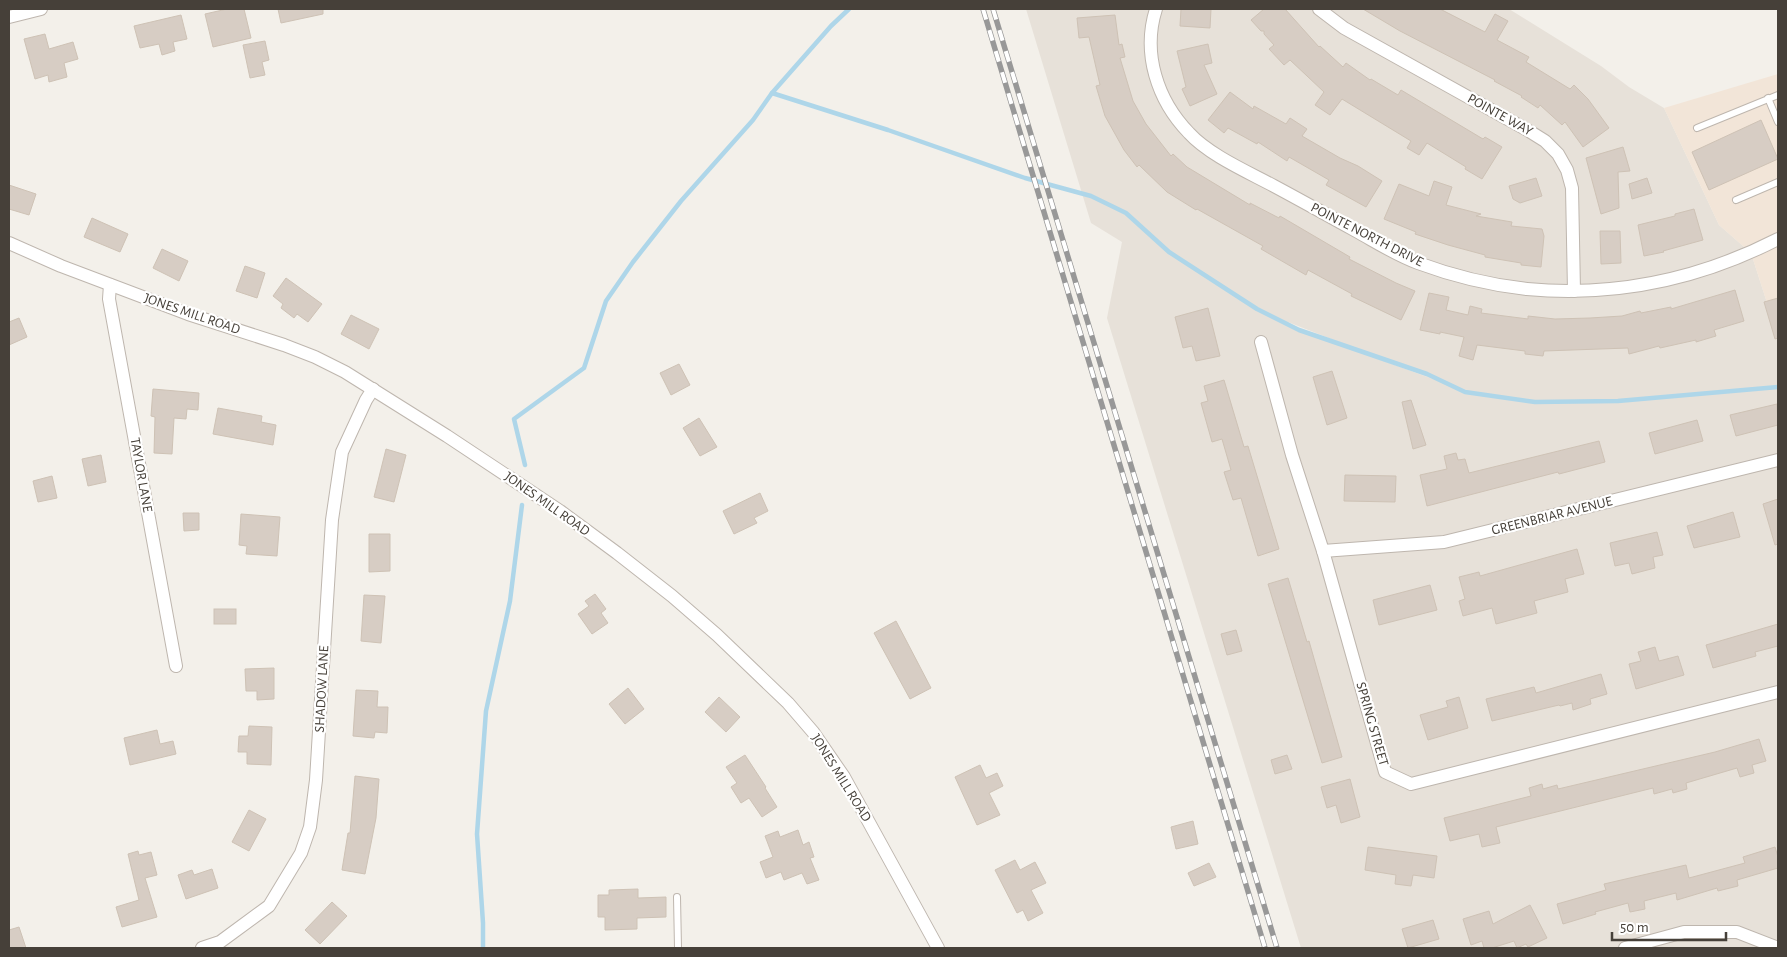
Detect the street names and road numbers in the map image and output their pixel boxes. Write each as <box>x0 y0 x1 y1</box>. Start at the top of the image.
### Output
street label: POINTE WAY <box>1465 91 1536 139</box>
street label: POINTE NORTH DRIVE <box>1308 201 1426 270</box>
street label: JONES MILL ROAD <box>142 291 242 337</box>
street label: TAYLOR LANE <box>128 437 154 514</box>
street label: JONES MILL ROAD <box>502 469 592 539</box>
street label: GREENBRIAR AVENUE <box>1490 494 1614 538</box>
street label: SHADOW LANE <box>313 645 331 733</box>
street label: SPRING STREET <box>1353 680 1391 768</box>
street label: JONES MILL ROAD <box>808 732 874 824</box>

